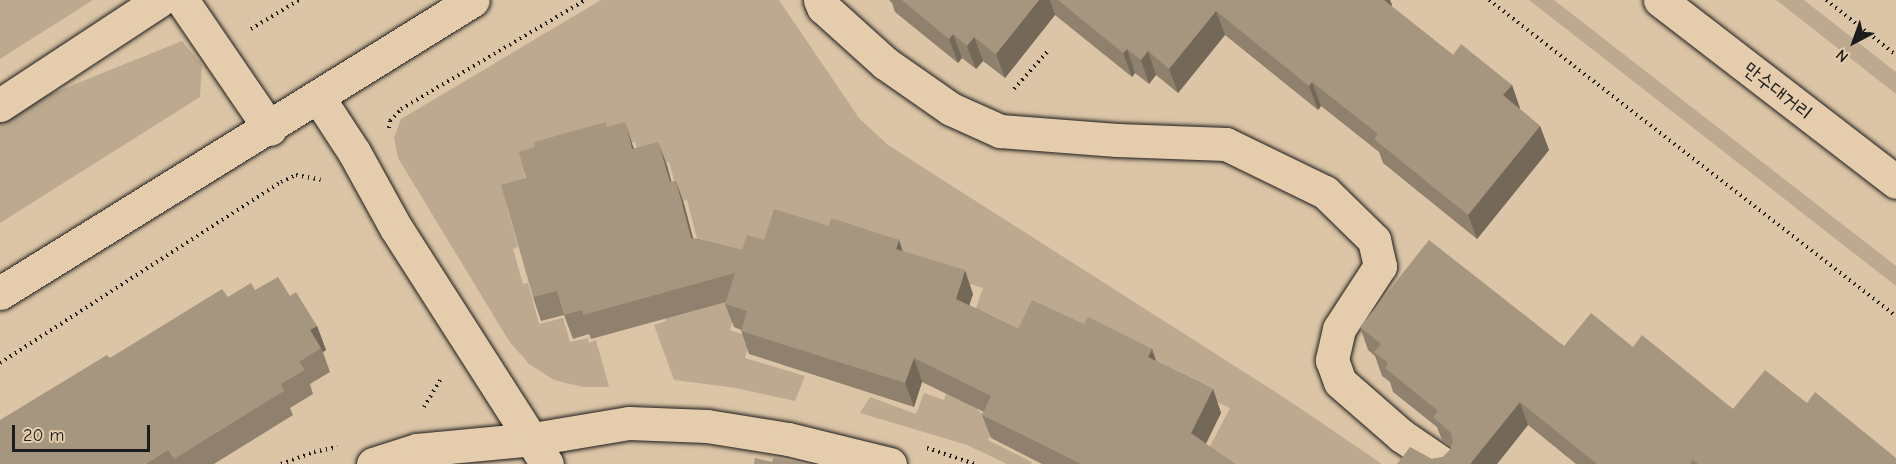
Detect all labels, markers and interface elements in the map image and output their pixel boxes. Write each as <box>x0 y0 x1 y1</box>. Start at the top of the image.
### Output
north arrow <box>1824 12 1884 72</box>
text: N <box>1832 45 1852 66</box>
street label: 만수대거리 <box>1739 57 1817 125</box>
scale bar <box>15 413 153 451</box>
text: 20 m <box>23 425 64 446</box>

